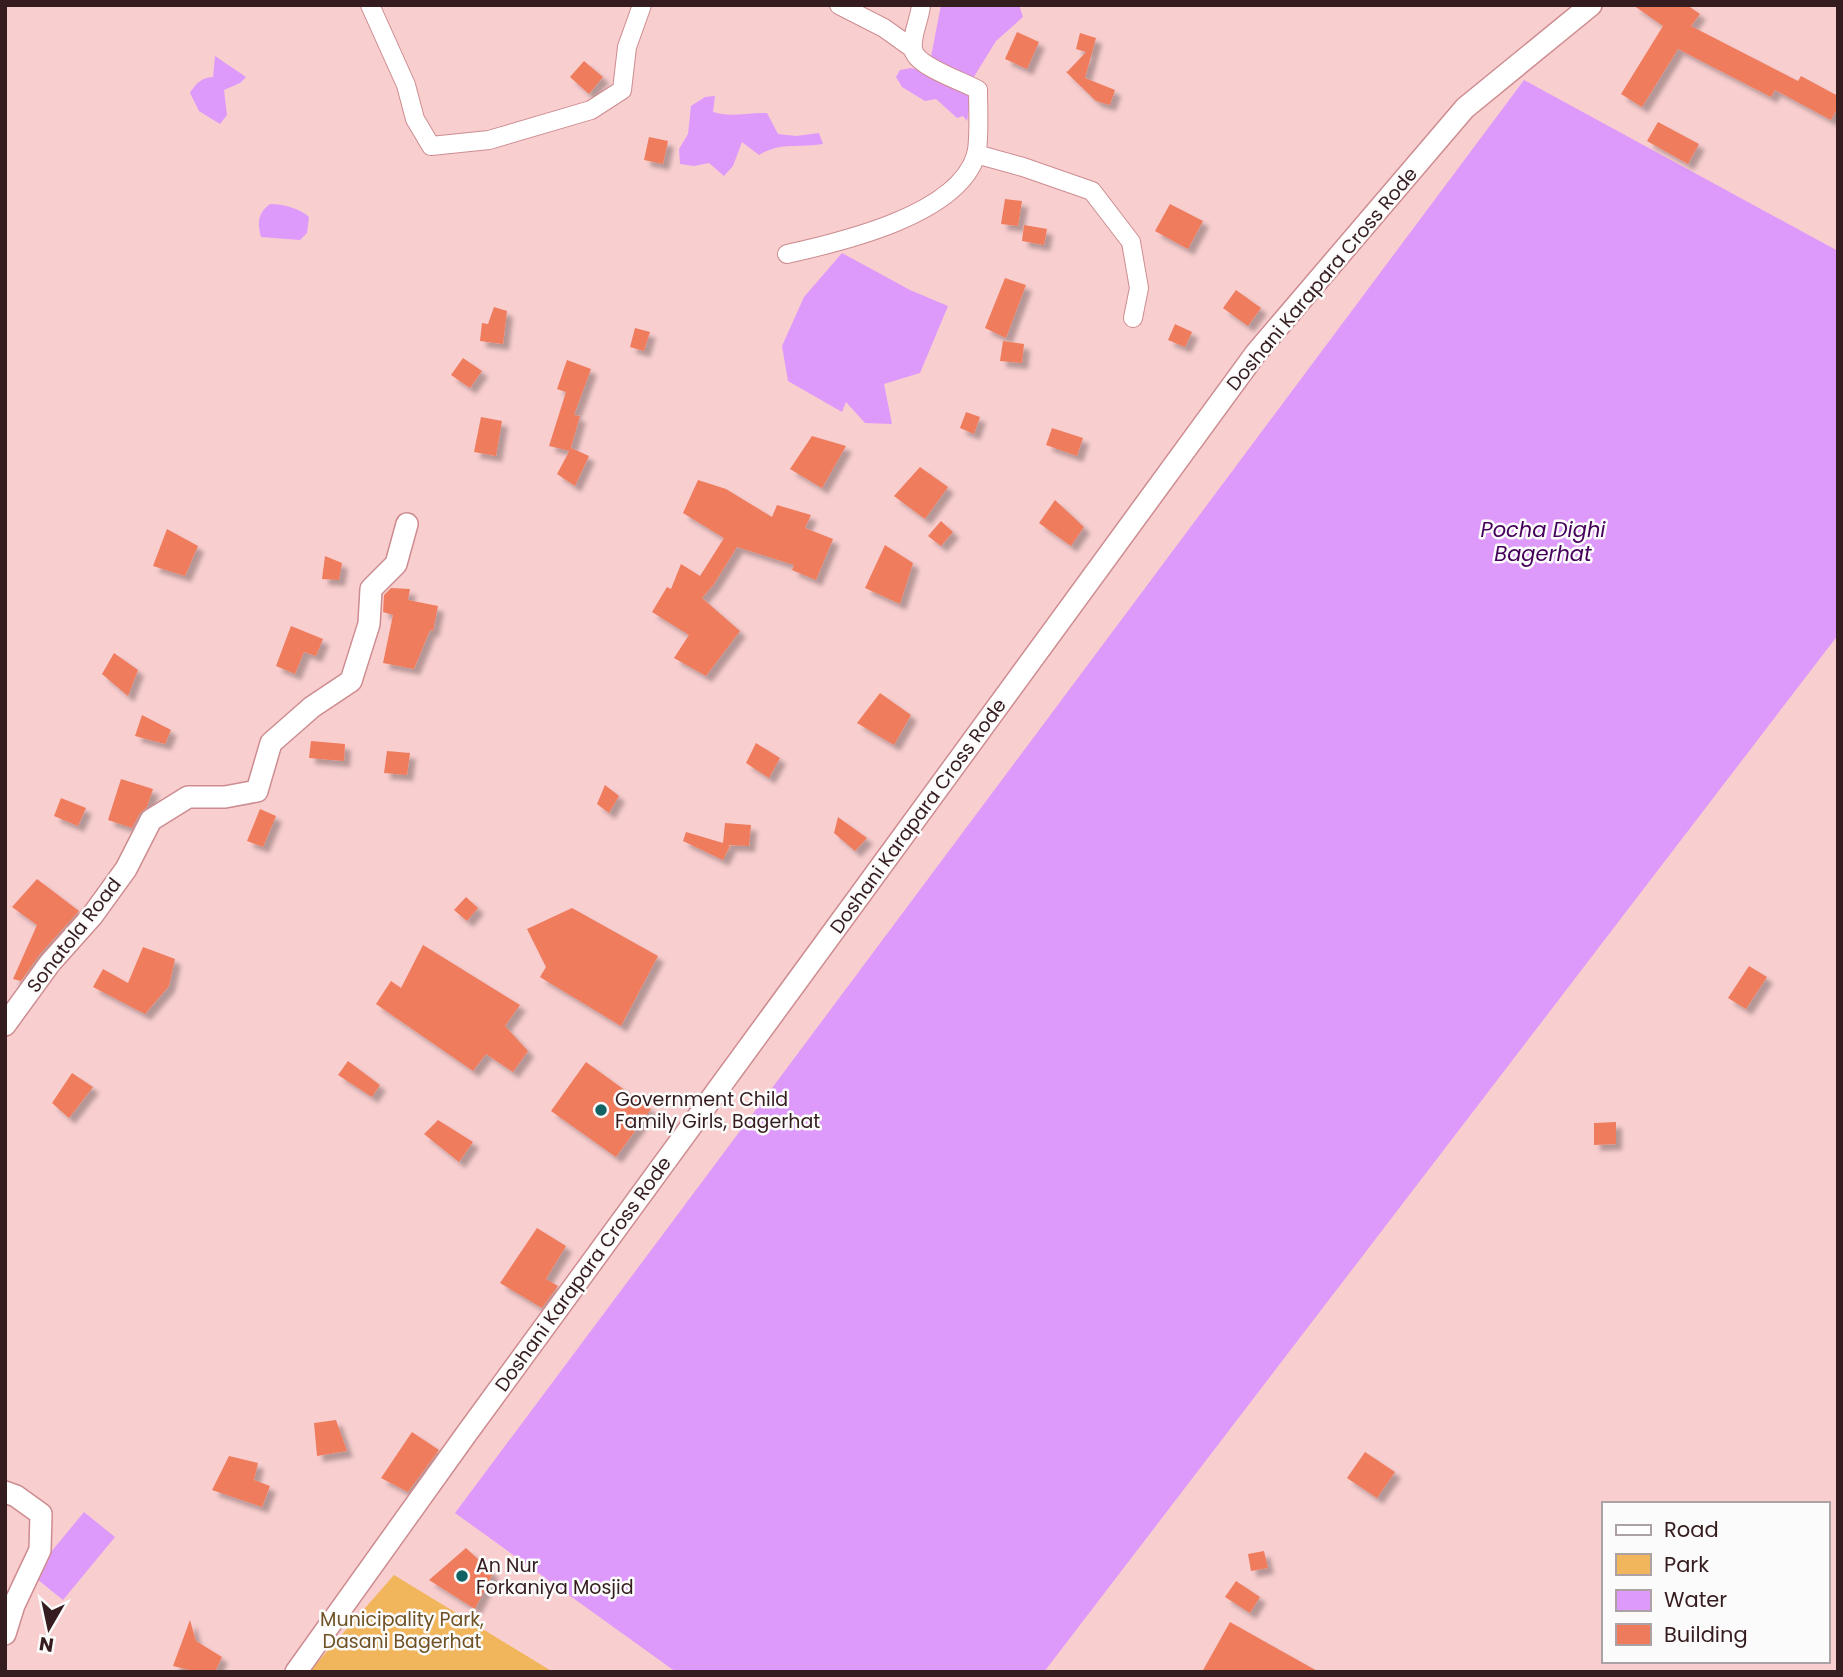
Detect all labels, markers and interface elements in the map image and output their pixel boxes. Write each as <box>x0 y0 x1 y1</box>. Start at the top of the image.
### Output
street label: Doshani Karapara Cross Rode <box>1220 161 1424 397</box>
water label: Pocha Dighi Bagerhat <box>1480 515 1606 568</box>
street label: Doshani Karapara Cross Rode <box>823 693 1013 939</box>
street label: Sonatola Road <box>20 872 128 998</box>
place label: Government Child Family Girls, Bagerhat <box>615 1086 820 1135</box>
marker: Government Child Family Girls, Bagerhat <box>593 1102 609 1118</box>
street label: Doshani Karapara Cross Rode <box>488 1151 678 1397</box>
legend <box>1602 1502 1829 1663</box>
text: Road <box>1664 1515 1719 1544</box>
text: Park <box>1664 1550 1709 1579</box>
place label: An Nur Forkaniya Mosjid <box>476 1552 634 1601</box>
marker: An Nur Forkaniya Mosjid <box>454 1568 470 1584</box>
text: Water <box>1664 1585 1727 1614</box>
north arrow <box>14 1593 84 1663</box>
park label: Municipality Park, Dasani Bagerhat <box>320 1606 484 1655</box>
text: Building <box>1664 1620 1748 1649</box>
text: N <box>37 1630 56 1659</box>

